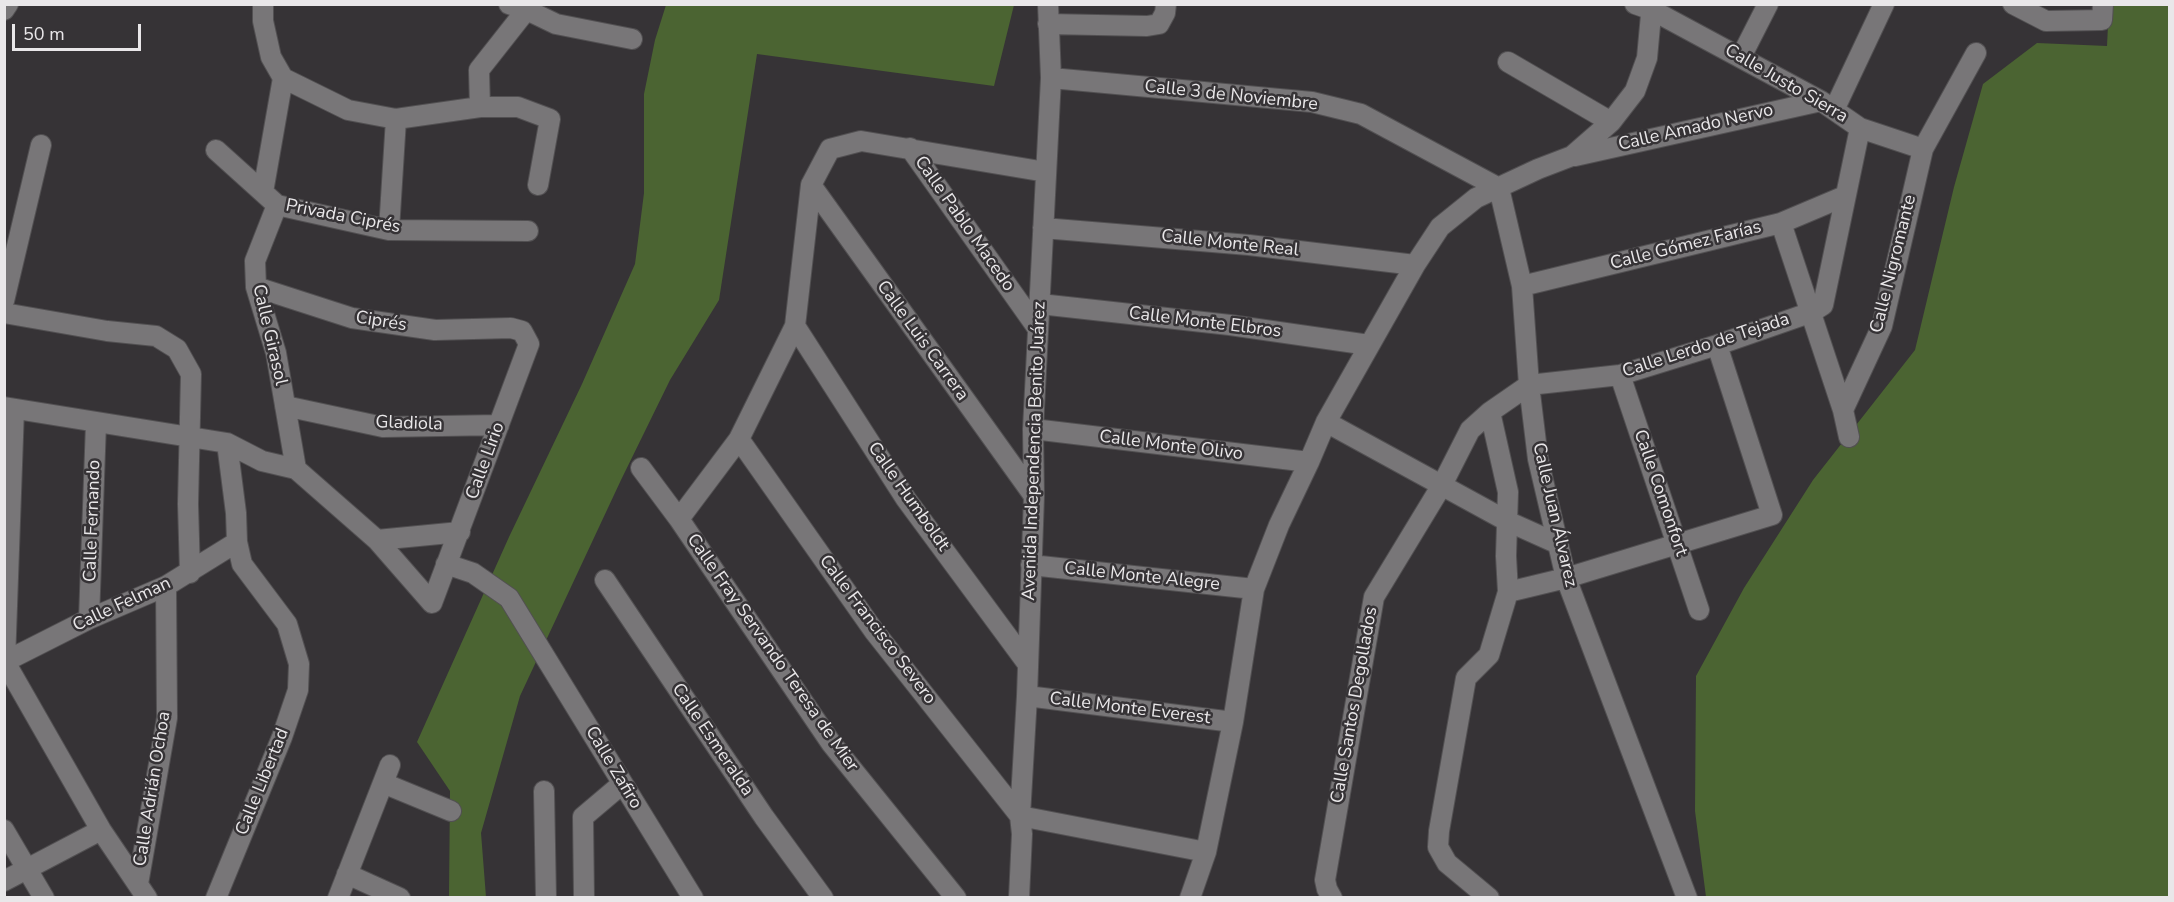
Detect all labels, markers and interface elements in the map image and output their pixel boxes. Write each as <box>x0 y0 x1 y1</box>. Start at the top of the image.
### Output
scale bar <box>15 12 144 50</box>
text: 50 m <box>23 22 65 46</box>
street label: Calle Justo Sierra <box>1721 40 1851 128</box>
street label: Calle 3 de Noviembre <box>1143 76 1319 116</box>
street label: Calle Amado Nervo <box>1616 100 1776 156</box>
street label: Calle Pablo Macedo <box>909 152 1019 296</box>
street label: Calle Nigromante <box>1866 193 1922 335</box>
street label: Privada Ciprés <box>284 195 402 239</box>
street label: Calle Gómez Farías <box>1608 217 1764 275</box>
street label: Calle Monte Real <box>1160 226 1300 262</box>
street label: Calle Luis Carrera <box>871 277 973 405</box>
street label: Calle Girasol <box>247 282 291 388</box>
street label: Avenida Independencia Benito Juárez <box>1019 301 1051 601</box>
street label: Calle Monte Elbros <box>1128 303 1282 343</box>
street label: Ciprés <box>354 307 408 337</box>
street label: Calle Lerdo de Tejada <box>1620 309 1792 383</box>
street label: Gladiola <box>375 412 443 436</box>
street label: Calle Lirio <box>462 419 510 503</box>
street label: Calle Monte Olivo <box>1098 426 1244 466</box>
street label: Calle Comonfort <box>1628 427 1692 559</box>
street label: Calle Humboldt <box>862 438 954 556</box>
street label: Calle Juan Álvarez <box>1527 441 1581 589</box>
street label: Calle Fernando <box>80 460 106 582</box>
street label: Calle Fray Servando Teresa de Mier <box>681 530 863 776</box>
street label: Calle Francisco Severo <box>814 551 940 709</box>
street label: Calle Monte Alegre <box>1063 558 1221 596</box>
street label: Calle Felman <box>70 573 174 637</box>
street label: Calle Santos Degollados <box>1327 605 1383 805</box>
street label: Calle Esmeralda <box>666 680 758 800</box>
street label: Calle Monte Everest <box>1048 688 1212 730</box>
street label: Calle Adrián Ochoa <box>130 710 176 868</box>
street label: Calle Zafiro <box>580 723 646 813</box>
street label: Calle Libertad <box>232 725 294 839</box>

